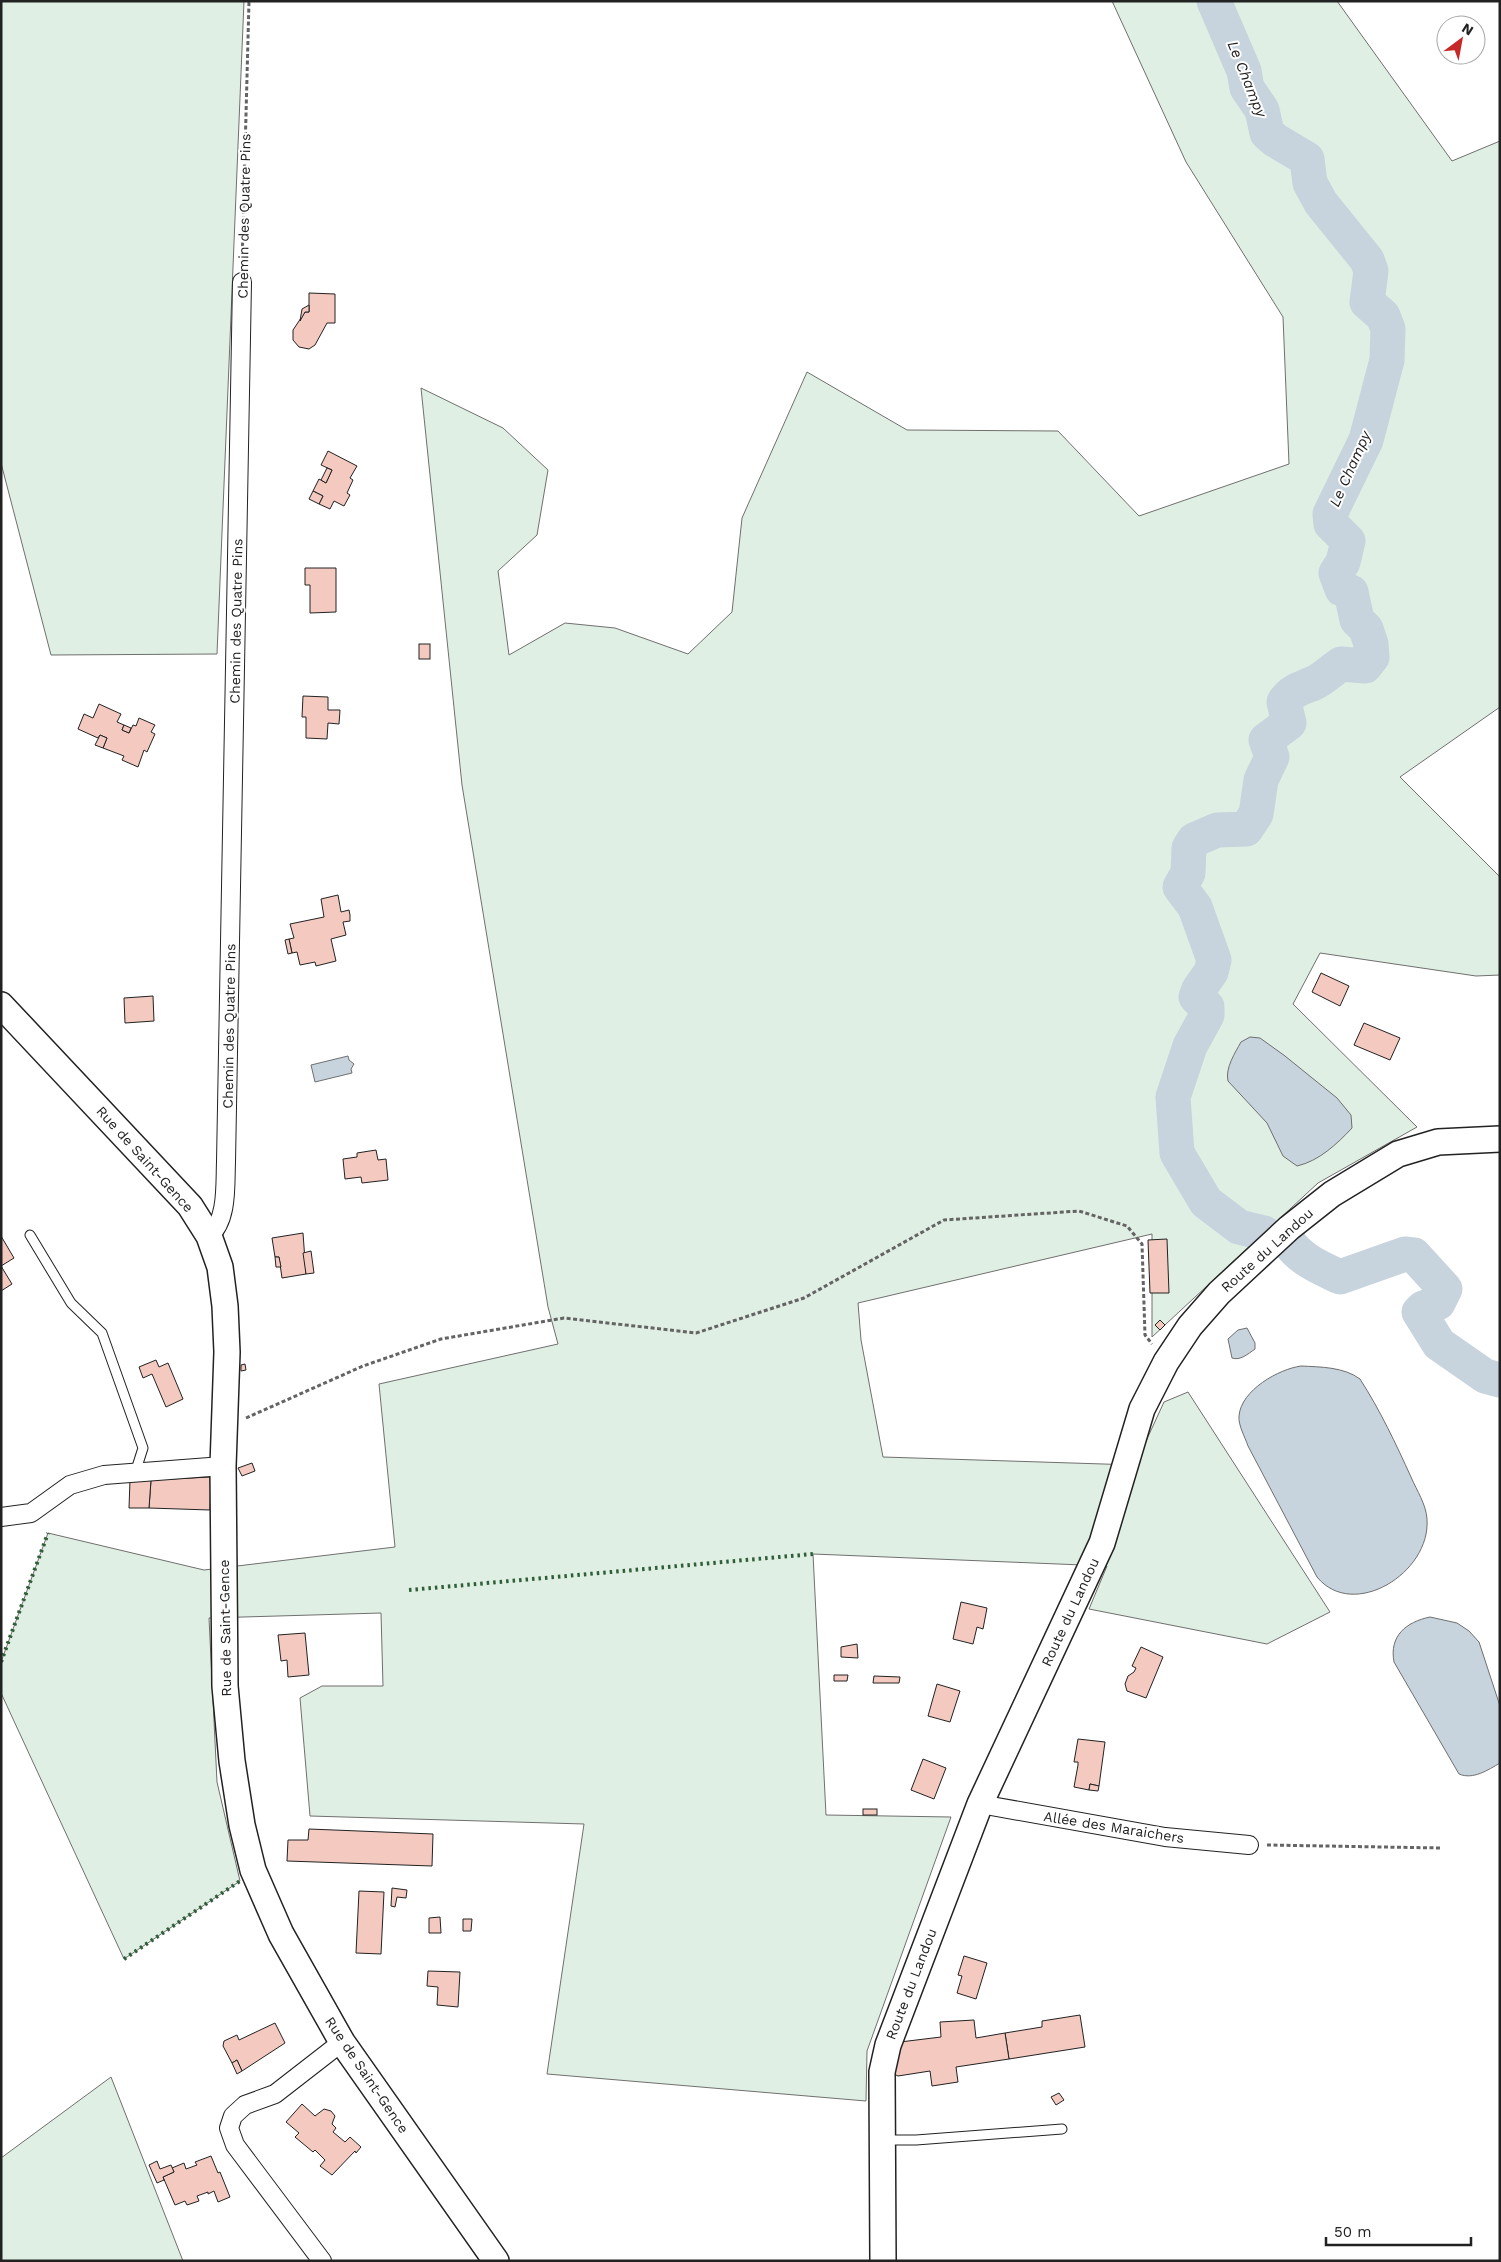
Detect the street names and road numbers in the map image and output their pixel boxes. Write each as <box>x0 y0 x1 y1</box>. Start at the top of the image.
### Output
street label: Chemin des Quatre Pins <box>235 133 253 299</box>
street label: Chemin des Quatre Pins <box>227 538 245 704</box>
street label: Chemin des Quatre Pins <box>220 943 238 1109</box>
street label: Rue de Saint-Gence <box>93 1103 197 1215</box>
street label: Route du Landou <box>1218 1205 1316 1295</box>
street label: Route du Landou <box>1038 1555 1102 1669</box>
street label: Rue de Saint-Gence <box>216 1559 234 1697</box>
street label: Allée des Maraichers <box>1043 1808 1185 1846</box>
street label: Route du Landou <box>882 1926 940 2042</box>
street label: Rue de Saint-Gence <box>322 2014 412 2136</box>

